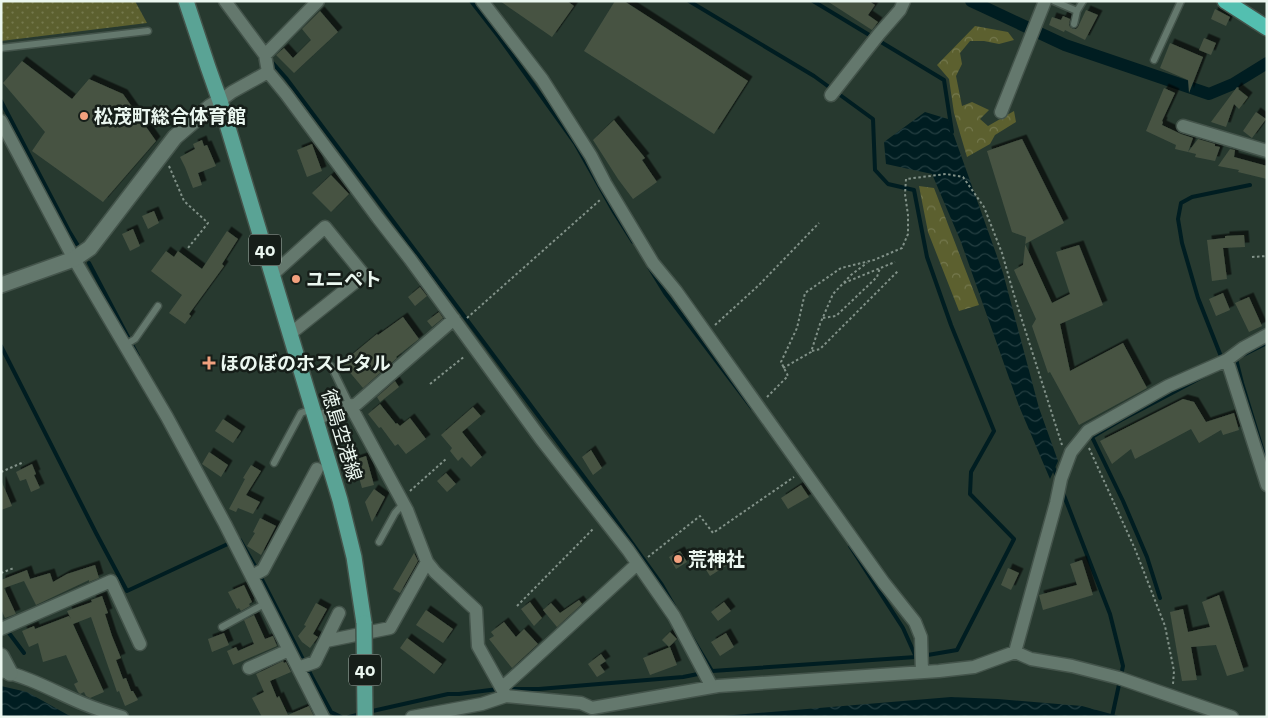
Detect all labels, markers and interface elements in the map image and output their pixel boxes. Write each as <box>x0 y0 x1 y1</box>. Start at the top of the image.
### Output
place label: 松茂町総合体育館 <box>94 105 246 128</box>
marker: 松茂町総合体育館 <box>78 110 90 122</box>
road number: 40 <box>249 234 281 266</box>
place label: ユニペト <box>306 268 382 291</box>
marker: ユニペト <box>290 273 302 285</box>
place label: ほのぼのホスピタル <box>220 352 391 375</box>
marker: ほのぼのホスピタル <box>202 356 216 370</box>
street label: 徳島空港線 <box>317 386 366 484</box>
place label: 荒神社 <box>688 548 745 571</box>
marker: 荒神社 <box>672 553 684 565</box>
road number: 40 <box>349 654 381 686</box>

